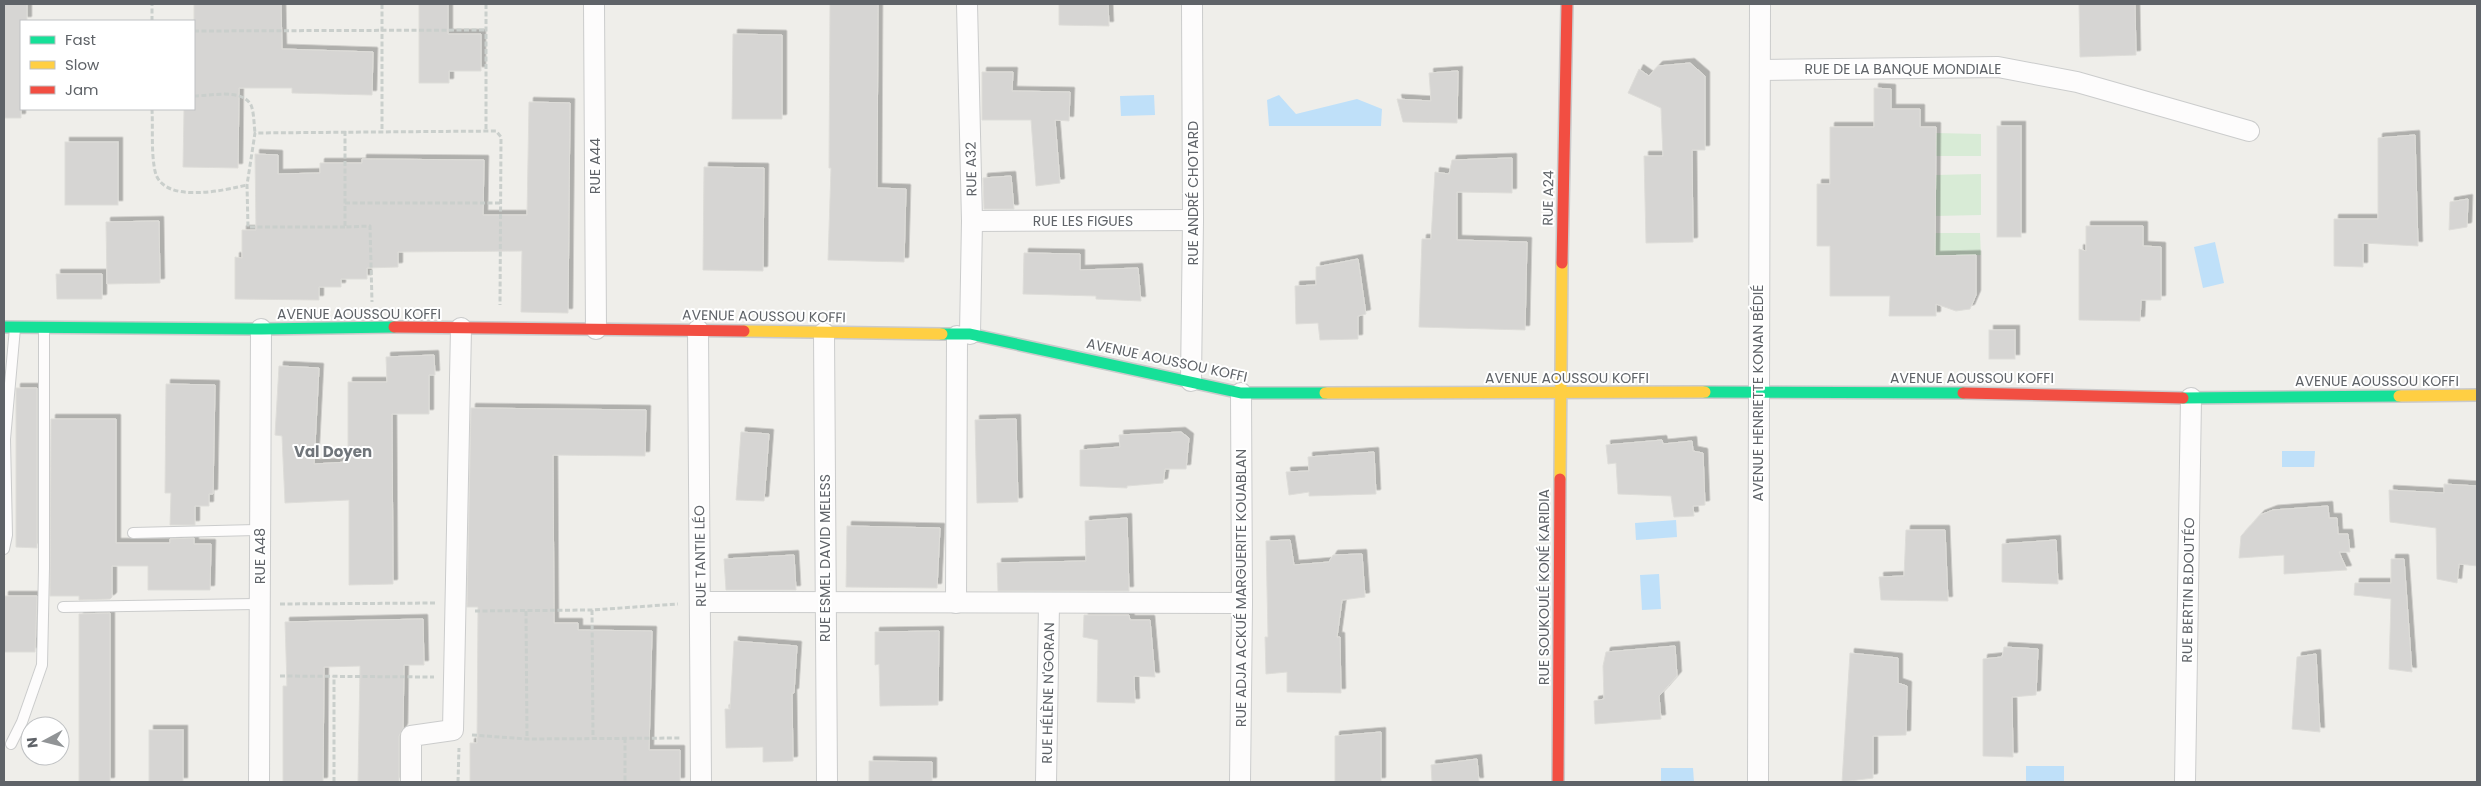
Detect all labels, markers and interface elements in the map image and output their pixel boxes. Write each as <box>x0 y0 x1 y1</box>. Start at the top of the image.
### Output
legend <box>20 20 195 110</box>
text: Fast <box>65 29 96 50</box>
text: Slow <box>65 54 100 75</box>
street label: RUE DE LA BANQUE MONDIALE <box>1804 59 2002 79</box>
text: Jam <box>65 79 99 100</box>
street label: RUE ANDRÉ CHOTARD <box>1183 121 1203 265</box>
street label: RUE A44 <box>585 138 605 194</box>
street label: RUE A32 <box>961 142 981 196</box>
street label: RUE A24 <box>1538 170 1558 226</box>
street label: RUE LES FIGUES <box>1033 211 1133 231</box>
street label: AVENUE HENRIETTE KONAN BÉDIÉ <box>1748 285 1768 501</box>
street label: AVENUE AOUSSOU KOFFI <box>277 304 441 324</box>
street label: AVENUE AOUSSOU KOFFI <box>682 305 846 327</box>
street label: AVENUE AOUSSOU KOFFI <box>1085 333 1249 387</box>
street label: AVENUE AOUSSOU KOFFI <box>1485 368 1649 388</box>
street label: AVENUE AOUSSOU KOFFI <box>1890 368 2054 388</box>
street label: AVENUE AOUSSOU KOFFI <box>2295 371 2459 391</box>
district label: Val Doyen <box>294 441 372 462</box>
street label: RUE ADJA ACKUÉ MARGUERITE KOUABLAN <box>1231 449 1251 727</box>
street label: RUE ESMEL DAVID MELESS <box>815 474 835 642</box>
street label: RUE SOUKOULÉ KONÉ KARIDIA <box>1534 489 1554 685</box>
street label: RUE TANTIE LÉO <box>689 505 711 607</box>
street label: RUE BERTIN B.DOUTÉO <box>2177 517 2199 663</box>
street label: RUE A48 <box>250 528 270 584</box>
street label: RUE HÉLÈNE N'GORAN <box>1037 622 1059 764</box>
north arrow <box>20 716 70 766</box>
text: N <box>22 736 43 749</box>

